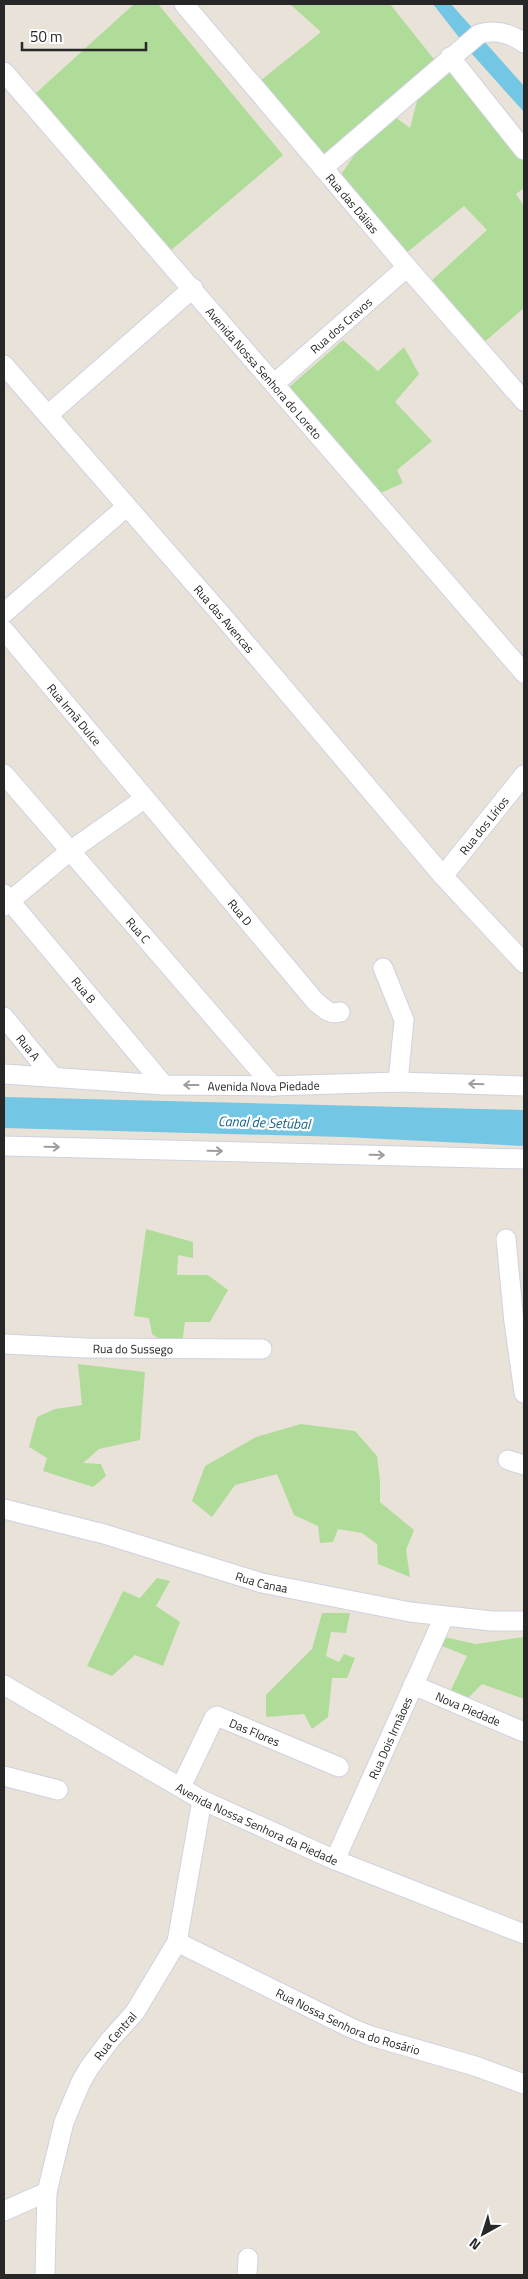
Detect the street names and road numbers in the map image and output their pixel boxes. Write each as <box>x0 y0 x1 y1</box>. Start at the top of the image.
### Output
street label: Rua das Dálias <box>322 169 384 238</box>
street label: Rua dos Cravos <box>305 292 377 358</box>
street label: Avenida Nossa Senhora do Loreto <box>202 303 327 443</box>
street label: Rua das Avencas <box>190 580 260 657</box>
street label: Rua Irmã Dulce <box>43 679 106 750</box>
street label: Rua dos Lírios <box>454 792 513 859</box>
street label: Rua D <box>223 894 258 930</box>
street label: Rua C <box>122 913 155 948</box>
street label: Rua B <box>67 972 101 1007</box>
street label: Rua A <box>12 1030 45 1065</box>
street label: Avenida Nova Piedade <box>208 1075 320 1096</box>
street label: Rua do Sussego <box>93 1339 173 1358</box>
street label: Rua Canaa <box>233 1566 290 1597</box>
street label: Nova Piedade <box>433 1686 504 1731</box>
street label: Rua Dois Irmãoes <box>363 1693 417 1782</box>
street label: Das Flores <box>227 1713 283 1751</box>
street label: Avenida Nossa Senhora da Piedade <box>172 1777 341 1870</box>
street label: Rua Nossa Senhora do Rosário <box>273 1983 423 2059</box>
street label: Rua Central <box>89 2007 141 2064</box>

